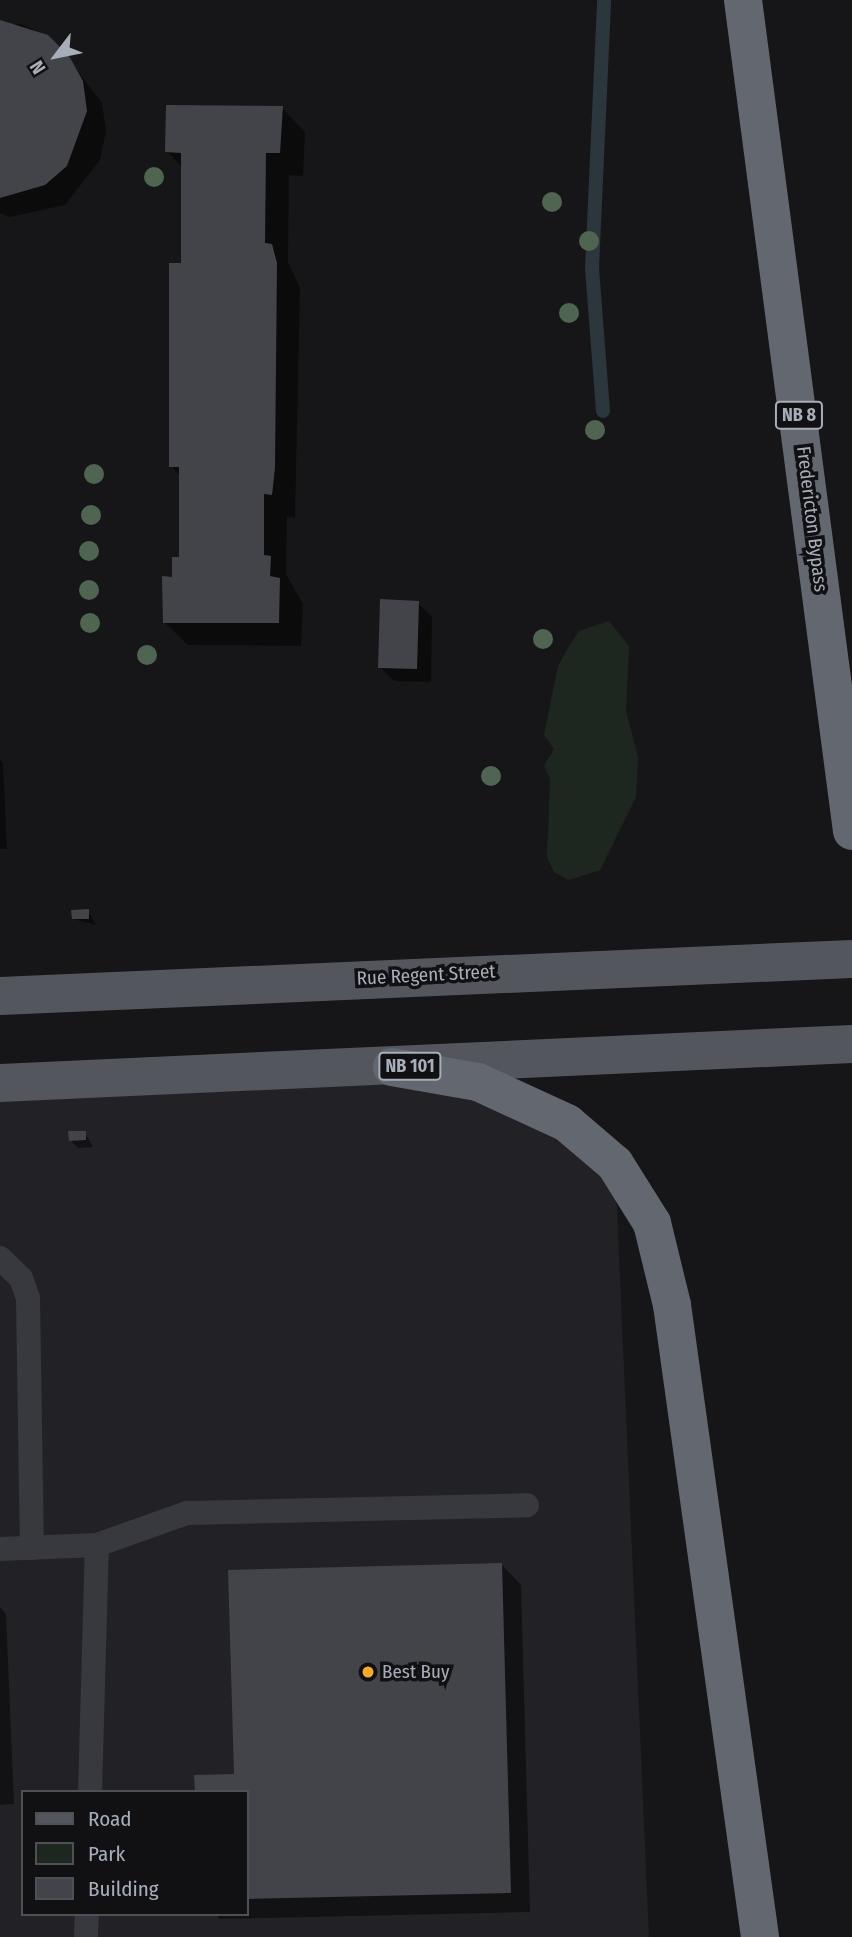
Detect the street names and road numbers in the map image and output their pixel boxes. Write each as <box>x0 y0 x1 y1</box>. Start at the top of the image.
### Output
road number: NB 8 <box>774 400 824 430</box>
street label: Fredericton Bypass <box>792 445 832 593</box>
street label: Rue Regent Street <box>356 960 496 990</box>
road number: NB 101 <box>377 1051 443 1080</box>

